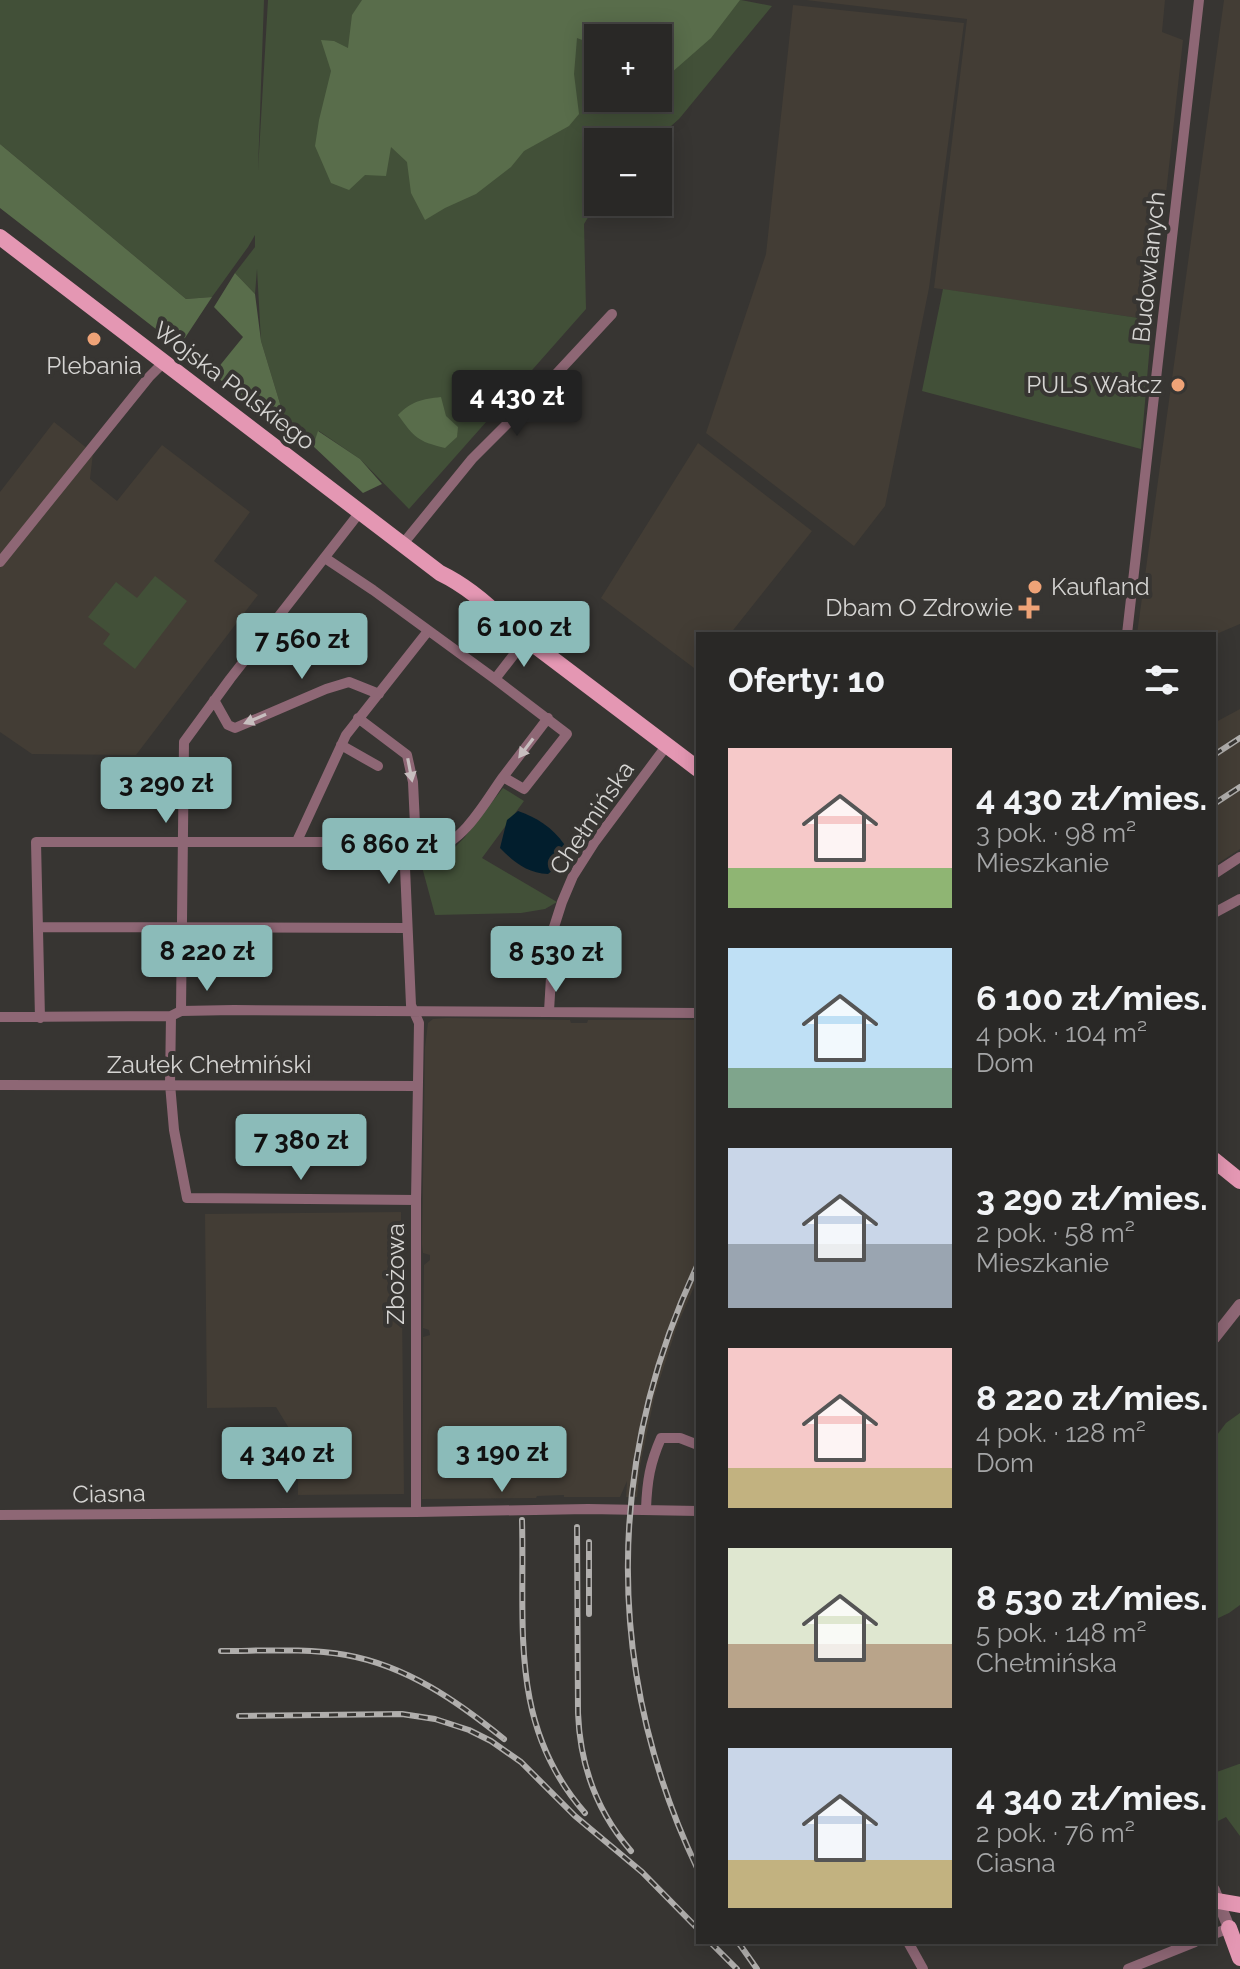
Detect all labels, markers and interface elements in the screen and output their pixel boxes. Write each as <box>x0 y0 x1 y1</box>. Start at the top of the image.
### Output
map controls <box>584 24 672 216</box>
button: + <box>584 24 672 112</box>
button: − <box>584 128 672 216</box>
street label: Budowlanych <box>1126 190 1171 344</box>
street label: Wojska Polskiego <box>148 315 321 456</box>
marker: Plebania <box>85 330 103 348</box>
place label: Plebania <box>46 351 142 380</box>
pin: 4 430 zł <box>434 370 600 438</box>
place label: PULS Wałcz <box>1026 370 1162 399</box>
marker: PULS Wałcz <box>1169 376 1187 394</box>
text: 4 430 zł <box>470 381 564 411</box>
place label: Kaufland <box>1051 572 1150 601</box>
marker: Kaufland <box>1026 578 1044 596</box>
place label: Dbam O Zdrowie <box>825 593 1013 622</box>
marker: Dbam O Zdrowie <box>1020 599 1038 617</box>
pin: 6 100 zł <box>441 601 607 669</box>
text: 6 100 zł <box>477 612 571 642</box>
pin: 7 560 zł <box>219 613 385 681</box>
text: 7 560 zł <box>255 624 349 654</box>
icon: filters <box>1140 658 1184 702</box>
text: Oferty: 10 <box>728 660 886 700</box>
one-way arrow <box>243 713 267 726</box>
one-way arrow <box>518 737 534 758</box>
street label: Chełmińska <box>543 756 640 880</box>
pin: 3 290 zł <box>83 757 249 825</box>
one-way arrow <box>404 758 417 783</box>
text: 3 290 zł <box>119 768 213 798</box>
text: 4 430 zł/mies. <box>976 778 1207 818</box>
icon: home <box>792 780 888 876</box>
pin: 6 860 zł <box>306 818 472 886</box>
text: 3 pok. · 98 m² <box>976 818 1136 848</box>
text: 6 860 zł <box>340 829 438 859</box>
text: Mieszkanie <box>976 848 1109 878</box>
pin: 8 220 zł <box>124 925 290 993</box>
pin: 8 530 zł <box>473 926 639 994</box>
text: 8 220 zł <box>159 936 255 966</box>
text: 8 530 zł <box>509 937 603 967</box>
text: 6 100 zł/mies. <box>976 978 1208 1018</box>
icon: home <box>792 980 888 1076</box>
text: 4 pok. · 104 m² <box>976 1018 1147 1048</box>
text: Dom <box>976 1048 1034 1078</box>
street label: Zaułek Chełmiński <box>107 1050 311 1079</box>
pin: 7 380 zł <box>218 1114 384 1182</box>
text: 7 380 zł <box>253 1125 349 1155</box>
text: 3 290 zł/mies. <box>976 1178 1208 1218</box>
icon: home <box>792 1180 888 1276</box>
text: 2 pok. · 58 m² <box>976 1218 1135 1248</box>
street label: Zbożowa <box>381 1223 410 1325</box>
text: Mieszkanie <box>976 1248 1109 1278</box>
text: 8 220 zł/mies. <box>976 1378 1208 1418</box>
icon: home <box>792 1380 888 1476</box>
text: 4 pok. · 128 m² <box>976 1418 1146 1448</box>
pin: 3 190 zł <box>419 1426 585 1494</box>
pin: 4 340 zł <box>204 1427 370 1495</box>
text: 3 190 zł <box>456 1437 548 1467</box>
text: 4 340 zł <box>240 1438 334 1468</box>
text: Dom <box>976 1448 1034 1478</box>
street label: Ciasna <box>72 1478 146 1509</box>
text: 8 530 zł/mies. <box>976 1578 1208 1618</box>
icon: home <box>792 1580 888 1676</box>
text: 5 pok. · 148 m² <box>976 1618 1147 1648</box>
text: Chełmińska <box>976 1648 1117 1678</box>
text: 4 340 zł/mies. <box>976 1778 1207 1818</box>
icon: home <box>792 1780 888 1876</box>
text: 2 pok. · 76 m² <box>976 1818 1135 1848</box>
text: Ciasna <box>976 1848 1056 1878</box>

